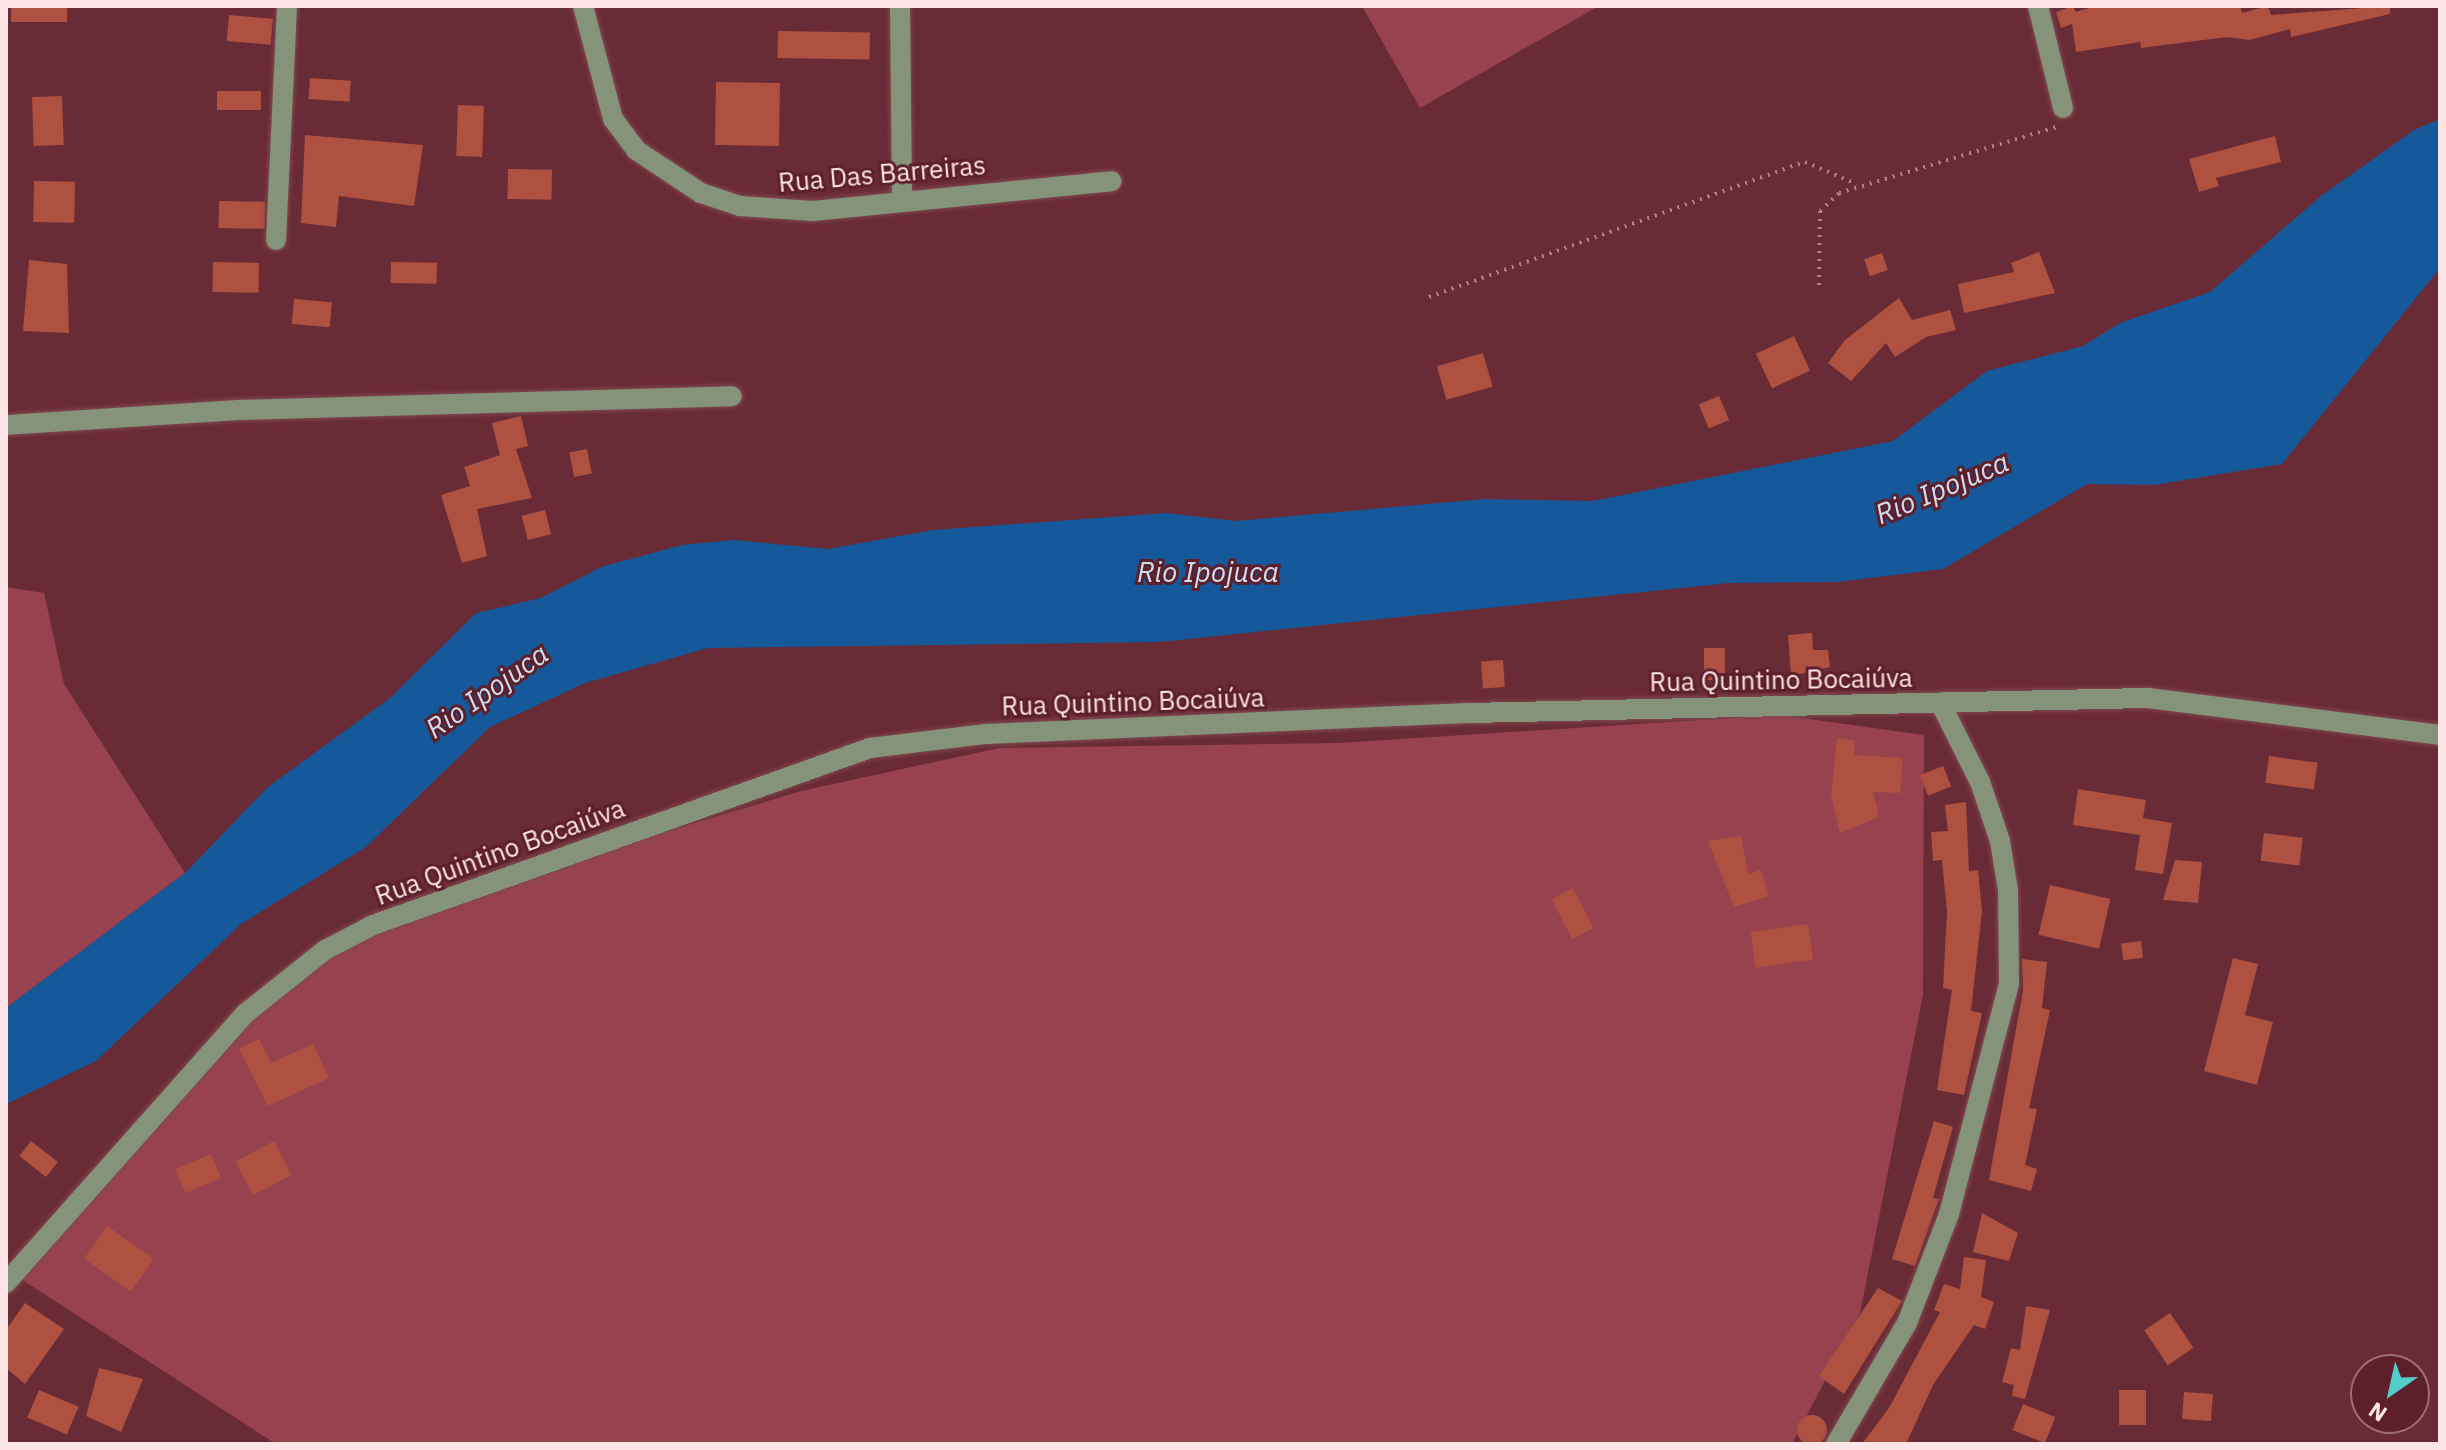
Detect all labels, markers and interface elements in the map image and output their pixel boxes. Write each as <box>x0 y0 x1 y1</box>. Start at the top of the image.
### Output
street label: Rua Das Barreiras <box>777 149 987 199</box>
water label: Rio Ipojuca <box>1870 445 2014 531</box>
water label: Rio Ipojuca <box>1137 555 1279 589</box>
water label: Rio Ipojuca <box>419 637 555 745</box>
street label: Rua Quintino Bocaiúva <box>1649 662 1913 698</box>
street label: Rua Quintino Bocaiúva <box>1001 682 1265 722</box>
street label: Rua Quintino Bocaiúva <box>371 792 629 912</box>
north arrow <box>2350 1354 2430 1434</box>
text: N <box>2363 1396 2392 1429</box>

